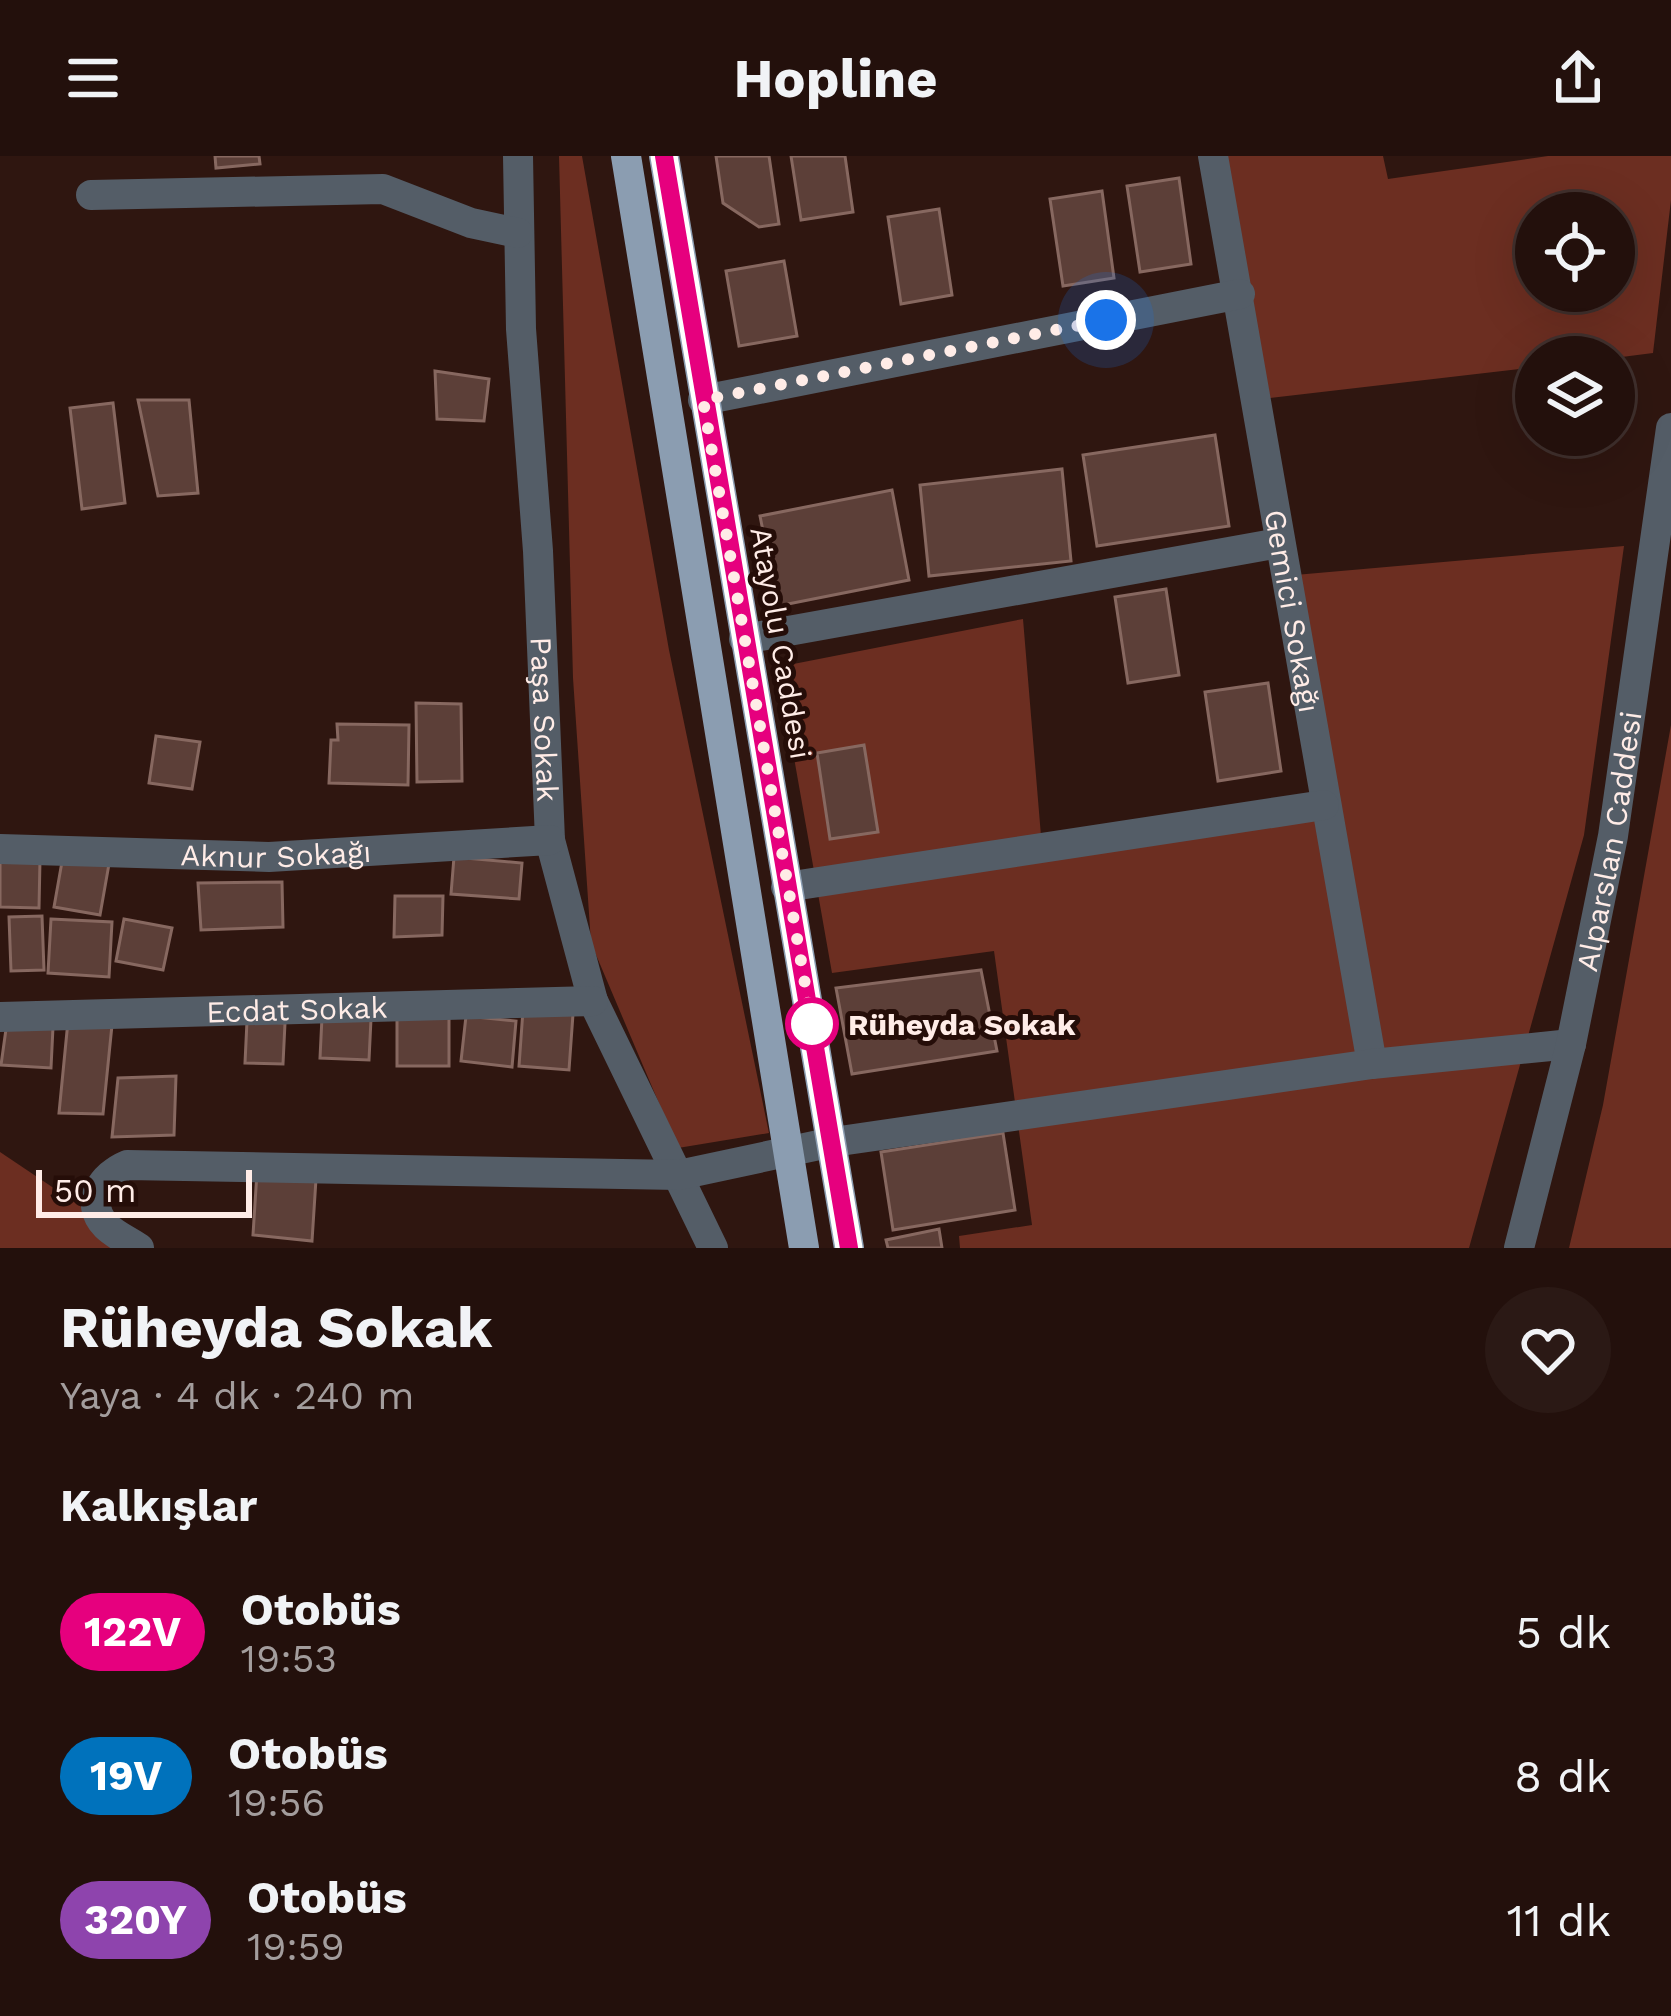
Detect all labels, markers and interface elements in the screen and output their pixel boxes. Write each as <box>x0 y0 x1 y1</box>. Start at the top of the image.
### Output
icon: menu <box>60 45 126 111</box>
icon: share <box>1545 45 1611 111</box>
text: Hopline <box>733 47 938 110</box>
map controls <box>1515 192 1635 456</box>
button: locate <box>1515 192 1635 312</box>
your location <box>1076 290 1136 350</box>
button: layers <box>1515 336 1635 456</box>
street label: Gemici Sokağı <box>1258 507 1328 715</box>
street label: Atayolu Caddesi <box>743 524 819 762</box>
street label: Paşa Sokak <box>524 636 566 803</box>
street label: Alparslan Caddesi <box>1569 709 1648 974</box>
street label: Aknur Sokağı <box>180 833 372 875</box>
street label: Ecdat Sokak <box>206 989 388 1029</box>
marker: Rüheyda Sokak <box>787 999 837 1049</box>
place label: Rüheyda Sokak <box>848 1007 1076 1042</box>
scale bar <box>36 1164 252 1217</box>
text: 50 m <box>54 1171 136 1210</box>
button: heart <box>1485 1287 1611 1413</box>
text: Rüheyda Sokak <box>60 1294 492 1361</box>
text: Yaya · 4 dk · 240 m <box>60 1373 414 1418</box>
text: Kalkışlar <box>60 1479 257 1532</box>
text: Otobüs <box>241 1583 401 1636</box>
text: 5 dk <box>1516 1606 1611 1659</box>
text: 122V <box>84 1607 181 1656</box>
text: 19:53 <box>241 1636 337 1681</box>
text: Otobüs <box>228 1727 388 1780</box>
text: 8 dk <box>1514 1750 1611 1803</box>
text: 19V <box>90 1751 162 1800</box>
text: 19:56 <box>228 1780 325 1825</box>
text: Otobüs <box>247 1871 407 1924</box>
text: 11 dk <box>1507 1894 1611 1947</box>
text: 320Y <box>84 1895 187 1944</box>
text: 19:59 <box>247 1924 345 1969</box>

